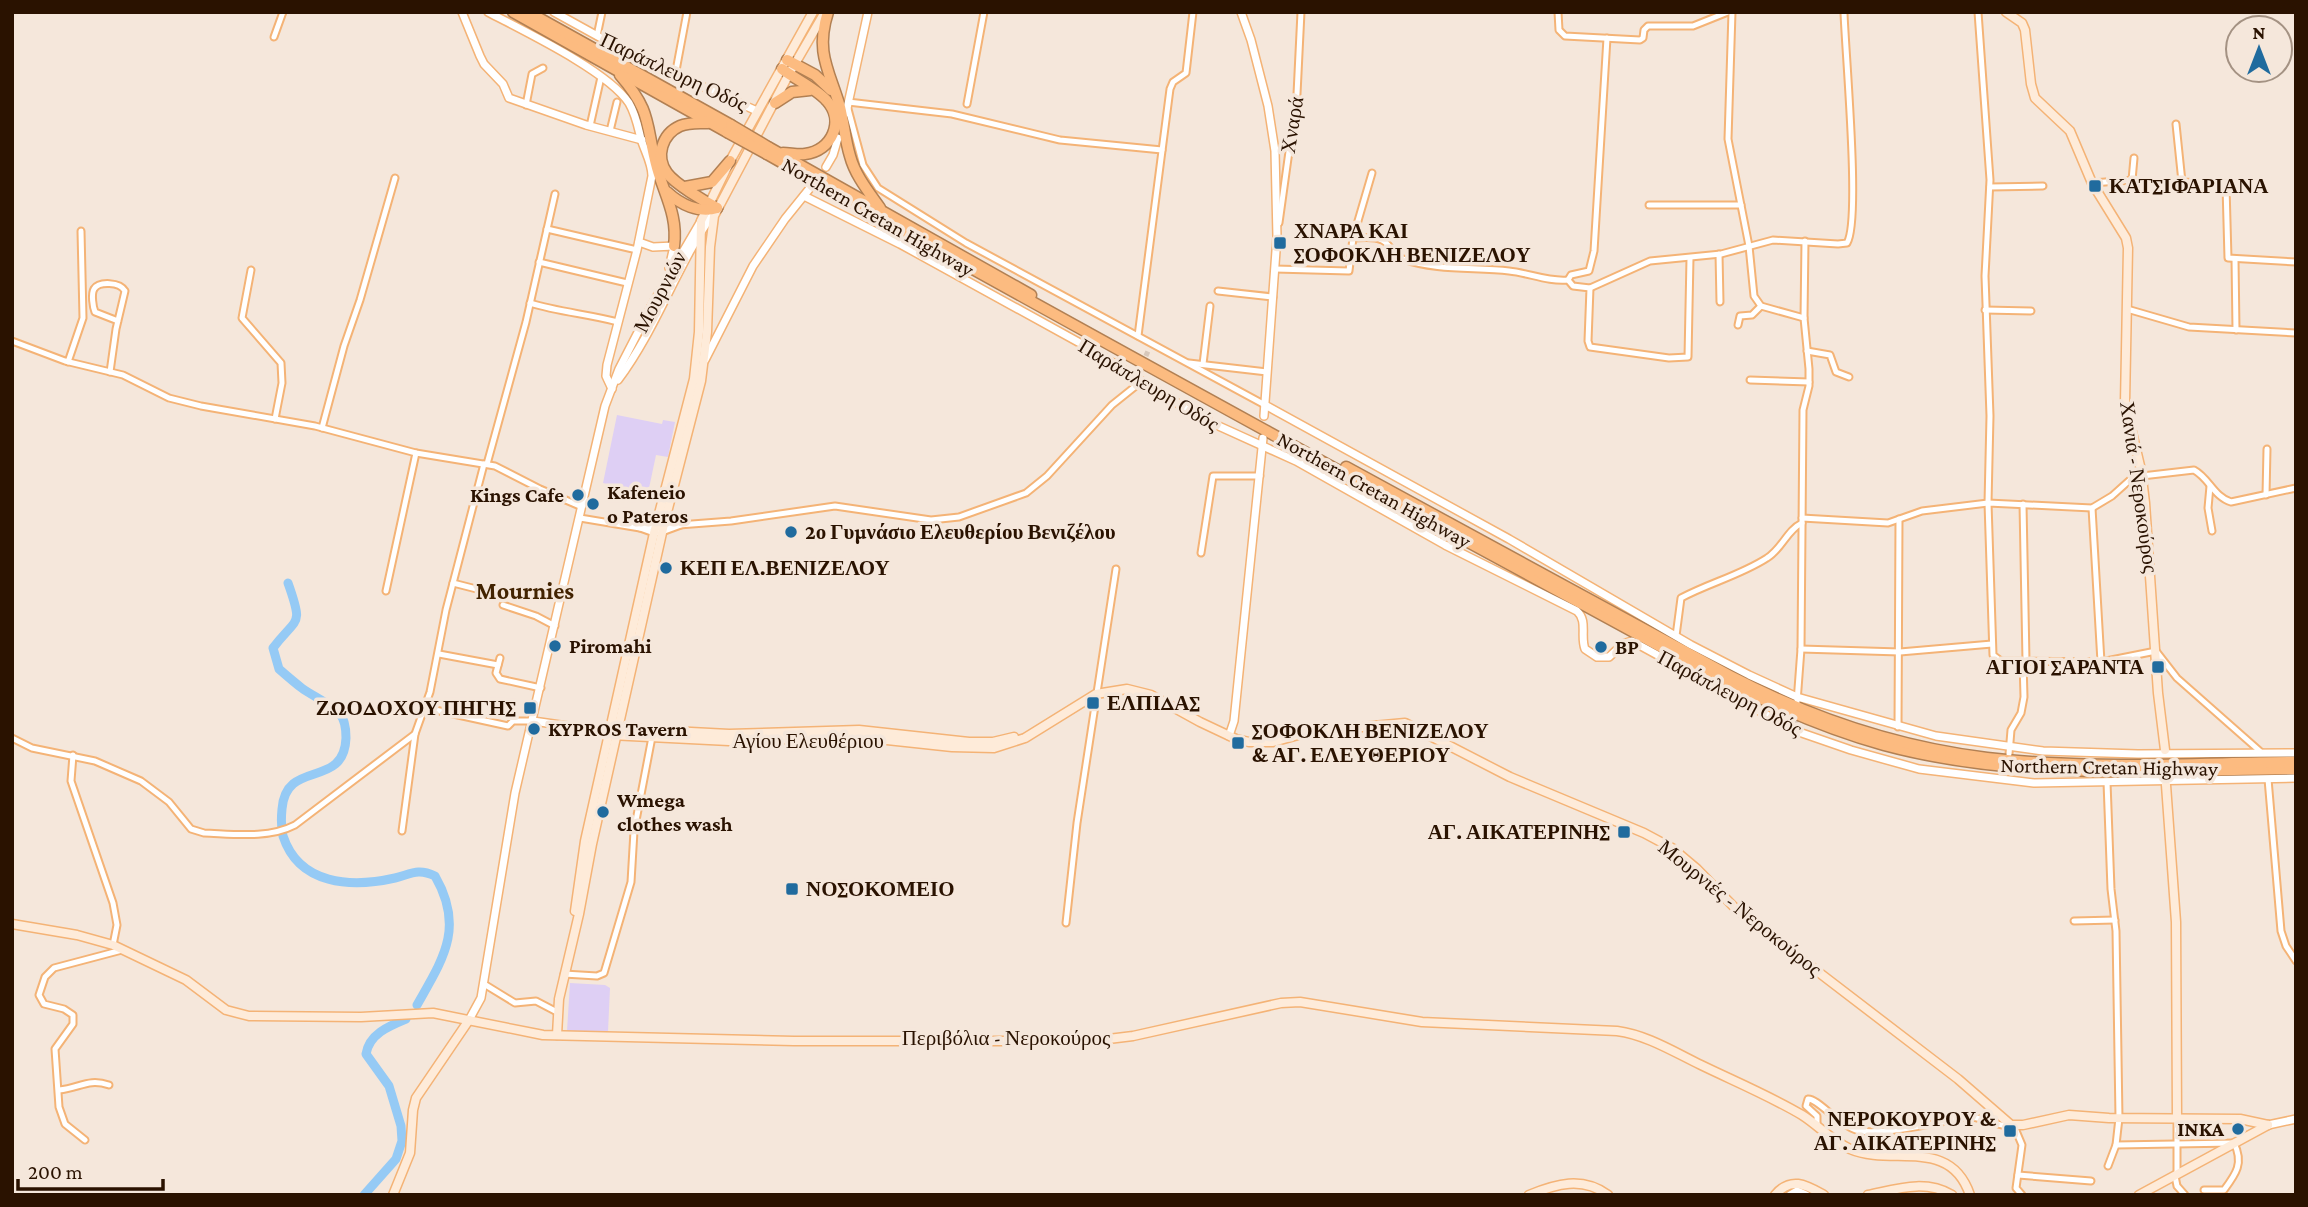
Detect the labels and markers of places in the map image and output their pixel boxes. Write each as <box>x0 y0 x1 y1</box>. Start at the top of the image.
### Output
place label: ΚΑΤΣΙΦΑΡΙΑΝΑ <box>2109 174 2269 198</box>
marker: ΚΑΤΣΙΦΑΡΙΑΝΑ <box>2087 178 2103 194</box>
place label: ΧΝΑΡΑ ΚΑΙ ΣΟΦΟΚΛΗ ΒΕΝΙΖΕΛΟΥ <box>1294 219 1531 267</box>
marker: ΧΝΑΡΑ ΚΑΙ ΣΟΦΟΚΛΗ ΒΕΝΙΖΕΛΟΥ <box>1272 235 1288 251</box>
place label: Kafeneio o Pateros <box>607 480 688 528</box>
place label: Kings Cafe <box>470 483 564 507</box>
marker: Kings Cafe <box>570 487 586 503</box>
marker: Kafeneio o Pateros <box>585 496 601 512</box>
place label: 2ο Γυμνάσιο Ελευθερίου Βενιζέλου <box>805 520 1116 544</box>
marker: 2ο Γυμνάσιο Ελευθερίου Βενιζέλου <box>783 524 799 540</box>
place label: ΚΕΠ ΕΛ.ΒΕΝΙΖΕΛΟΥ <box>680 556 890 580</box>
marker: ΚΕΠ ΕΛ.ΒΕΝΙΖΕΛΟΥ <box>658 560 674 576</box>
place label: Piromahi <box>569 634 652 658</box>
place label: BP <box>1615 635 1639 659</box>
marker: Piromahi <box>547 638 563 654</box>
marker: BP <box>1593 639 1609 655</box>
place label: ΑΓΙΟΙ ΣΑΡΑΝΤΑ <box>1986 655 2145 679</box>
marker: ΑΓΙΟΙ ΣΑΡΑΝΤΑ <box>2150 659 2166 675</box>
place label: ΕΛΠΙΔΑΣ <box>1107 691 1200 715</box>
marker: ΕΛΠΙΔΑΣ <box>1085 695 1101 711</box>
place label: ΖΩΟΔΟΧΟΥ ΠΗΓΗΣ <box>316 696 516 720</box>
marker: ΖΩΟΔΟΧΟΥ ΠΗΓΗΣ <box>522 700 538 716</box>
place label: KYPROS Tavern <box>548 717 688 741</box>
place label: ΣΟΦΟΚΛΗ ΒΕΝΙΖΕΛΟΥ & ΑΓ. ΕΛΕΥΘΕΡΙΟΥ <box>1252 719 1489 767</box>
marker: KYPROS Tavern <box>526 721 542 737</box>
marker: ΣΟΦΟΚΛΗ ΒΕΝΙΖΕΛΟΥ & ΑΓ. ΕΛΕΥΘΕΡΙΟΥ <box>1230 735 1246 751</box>
place label: Wmega clothes wash <box>616 788 733 836</box>
marker: Wmega clothes wash <box>595 804 611 820</box>
place label: ΑΓ. ΑΙΚΑΤΕΡΙΝΗΣ <box>1428 820 1610 844</box>
marker: ΑΓ. ΑΙΚΑΤΕΡΙΝΗΣ <box>1616 824 1632 840</box>
place label: ΝΟΣΟΚΟΜΕΙΟ <box>806 877 955 901</box>
marker: ΝΟΣΟΚΟΜΕΙΟ <box>784 881 800 897</box>
place label: ΝΕΡΟΚΟΥΡΟΥ & ΑΓ. ΑΙΚΑΤΕΡΙΝΗΣ <box>1814 1107 1997 1155</box>
place label: INKA <box>2177 1117 2224 1141</box>
marker: INKA <box>2230 1121 2246 1137</box>
marker: ΝΕΡΟΚΟΥΡΟΥ & ΑΓ. ΑΙΚΑΤΕΡΙΝΗΣ <box>2002 1123 2018 1139</box>

